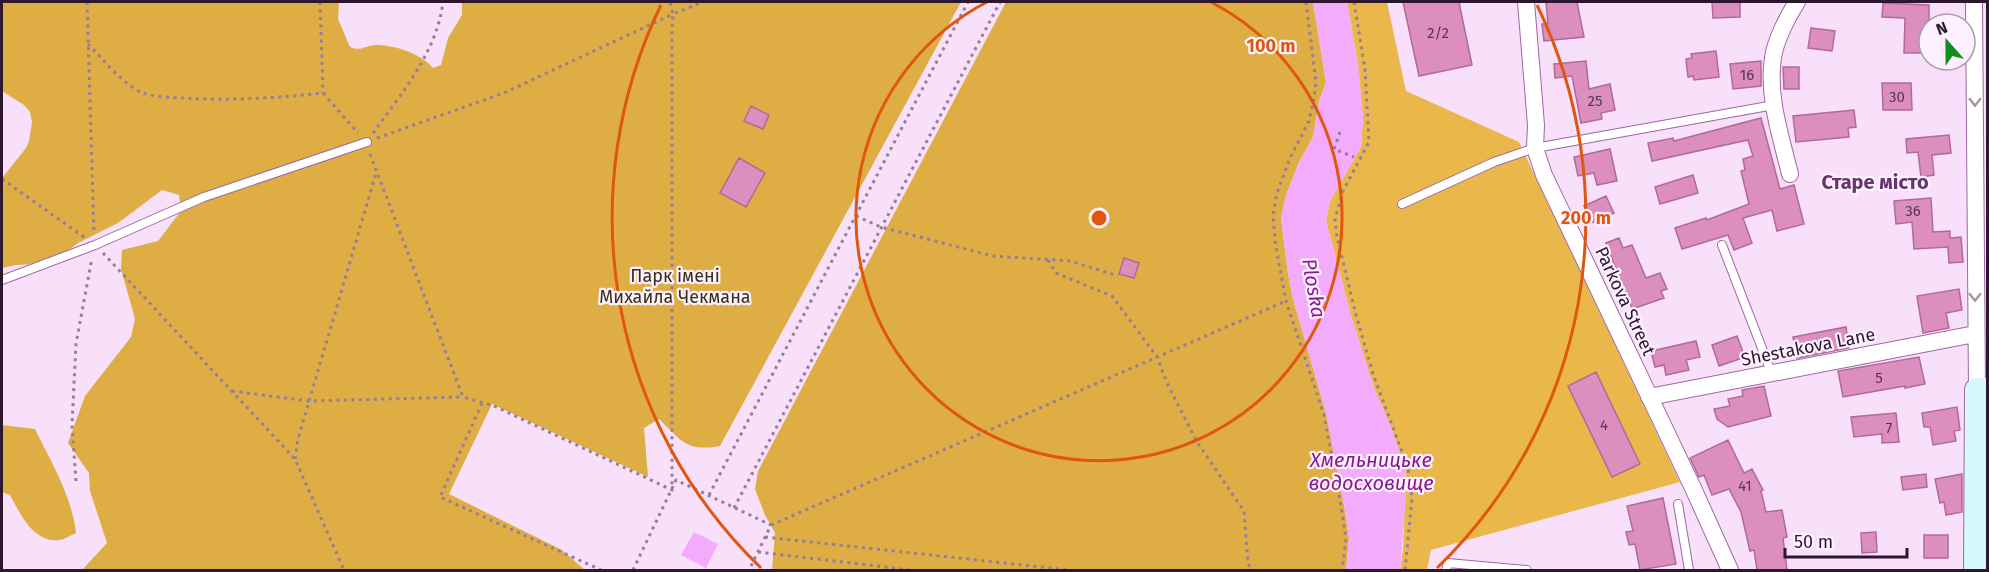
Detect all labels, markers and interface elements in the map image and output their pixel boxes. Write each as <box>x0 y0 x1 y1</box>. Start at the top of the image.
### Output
north arrow <box>1917 12 1977 72</box>
text: N <box>1933 18 1950 39</box>
house number: 2/2 <box>1427 24 1449 42</box>
text: 100 m <box>1247 35 1295 57</box>
house number: 16 <box>1740 66 1754 84</box>
house number: 30 <box>1889 88 1905 106</box>
house number: 25 <box>1588 92 1602 110</box>
one-way arrow <box>1968 97 1981 106</box>
district label: Старе місто <box>1821 170 1929 194</box>
house number: 36 <box>1905 202 1921 220</box>
text: 200 m <box>1561 207 1611 229</box>
centre of rings <box>1089 208 1109 228</box>
street label: Parkova Street <box>1590 243 1660 359</box>
water label: Ploska <box>1297 256 1331 320</box>
park label: Парк імені Михайла Чекмана <box>599 265 751 308</box>
one-way arrow <box>1969 292 1981 301</box>
street label: Shestakova Lane <box>1739 323 1877 371</box>
house number: 5 <box>1875 369 1883 387</box>
house number: 4 <box>1600 416 1608 434</box>
house number: 7 <box>1886 419 1893 437</box>
water label: Хмельницьке водосховище <box>1308 448 1434 495</box>
house number: 41 <box>1738 477 1752 495</box>
scale bar <box>1785 521 1906 559</box>
text: 50 m <box>1794 531 1833 553</box>

